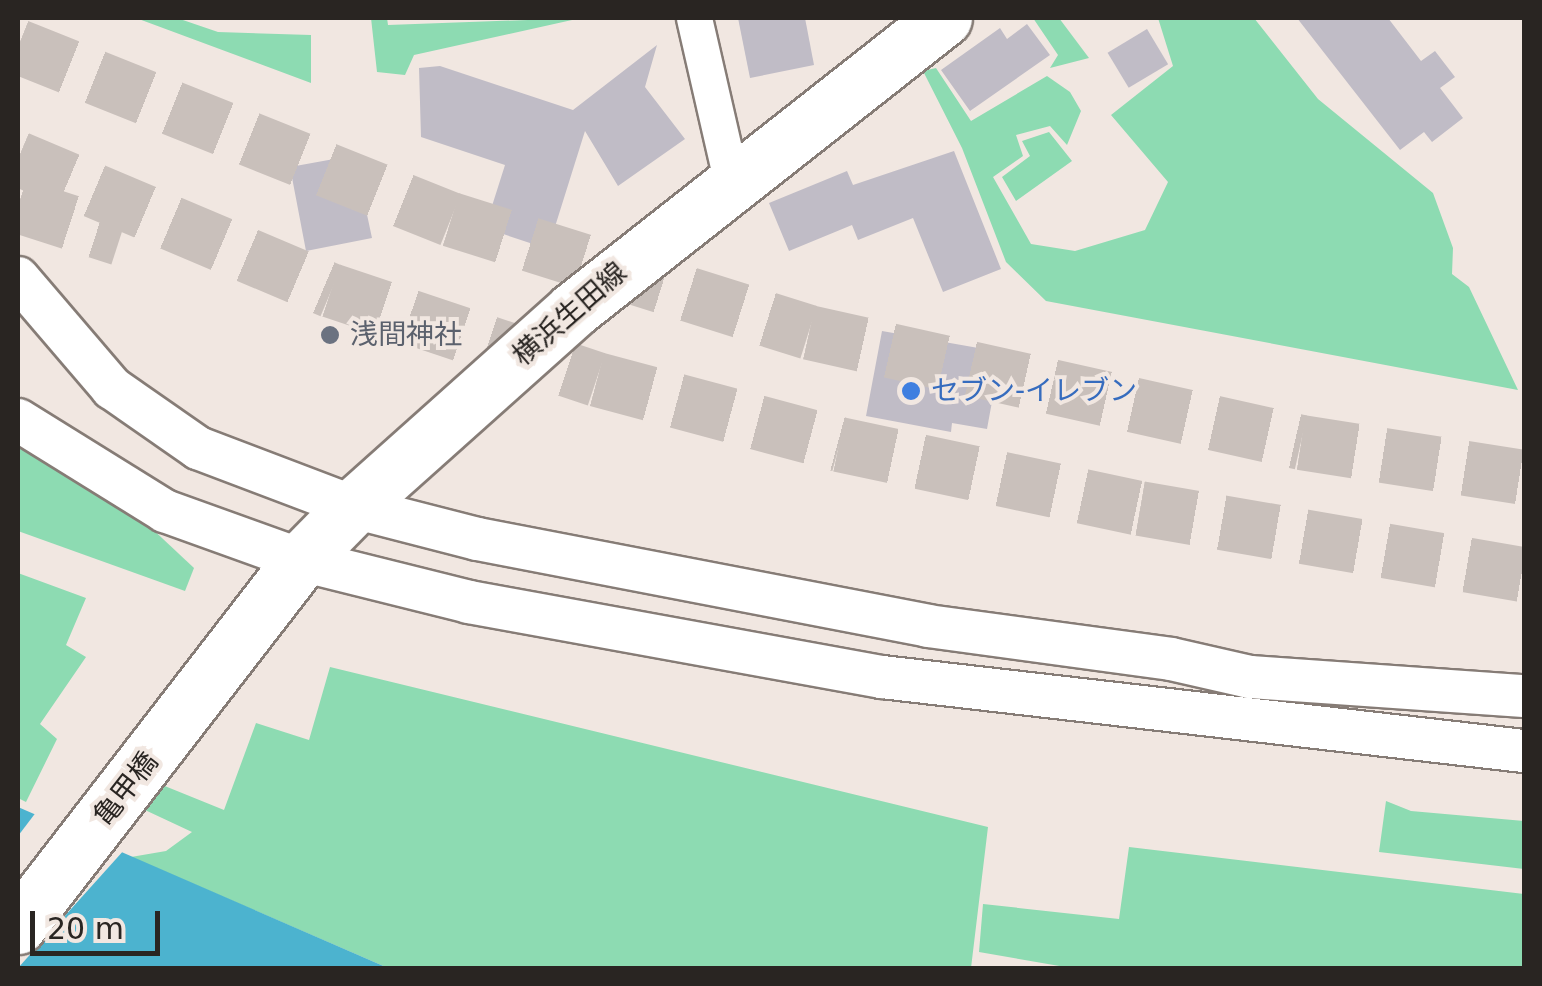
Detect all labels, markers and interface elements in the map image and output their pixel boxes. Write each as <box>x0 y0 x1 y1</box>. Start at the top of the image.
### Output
street label: 横浜生田線 <box>506 255 634 373</box>
place label: 浅間神社 <box>350 318 462 352</box>
marker: 浅間神社 <box>319 324 341 346</box>
place label: セブン-イレブン <box>931 374 1137 408</box>
marker: セブン-イレブン <box>900 380 922 402</box>
street label: 亀甲橋 <box>87 746 165 832</box>
scale bar <box>35 891 165 953</box>
text: 20 m <box>47 911 124 946</box>

